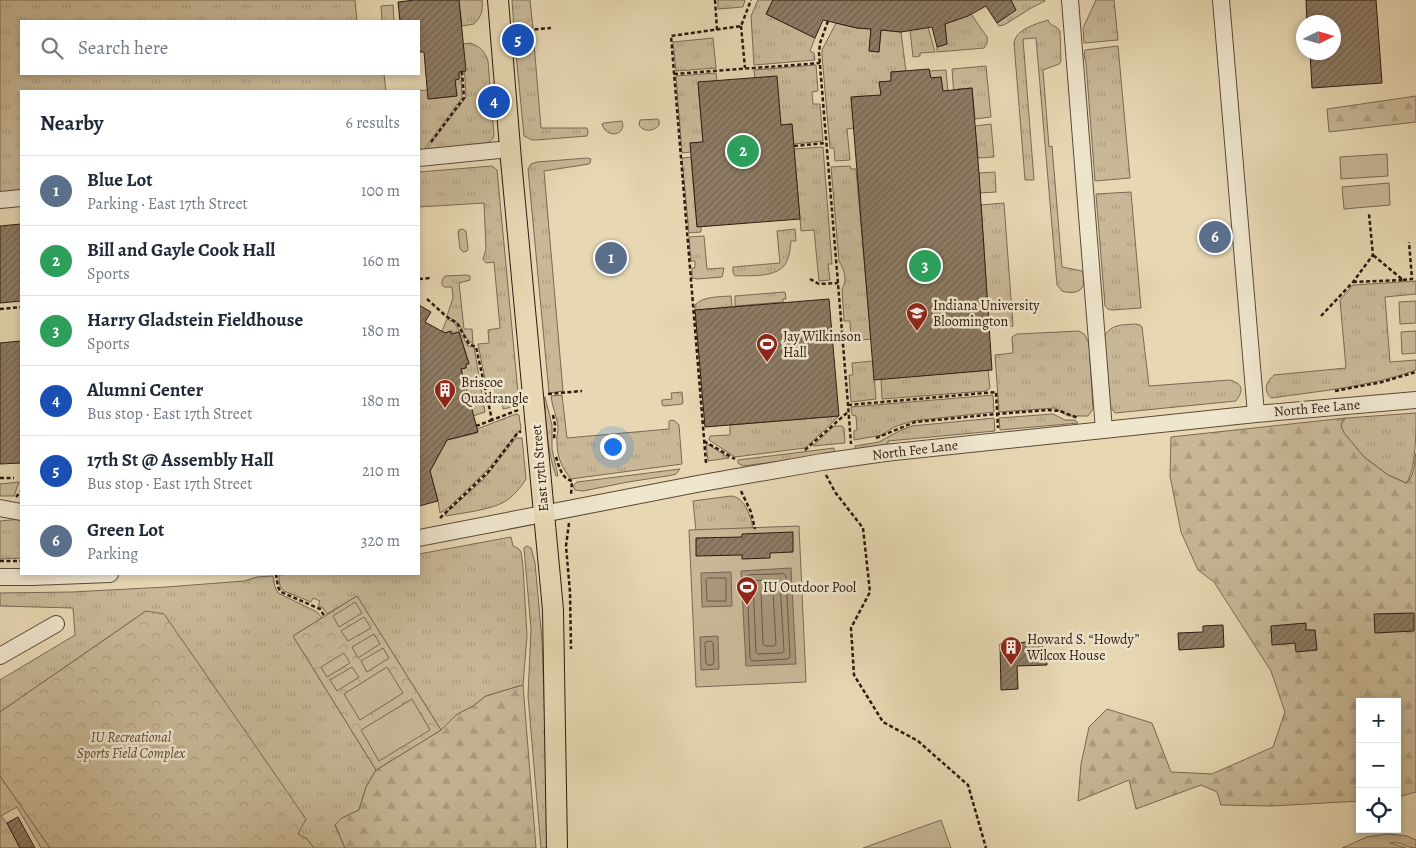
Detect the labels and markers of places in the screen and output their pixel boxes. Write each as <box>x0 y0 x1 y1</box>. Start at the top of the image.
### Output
pin: 5 <box>502 21 534 59</box>
pin: 4 <box>478 83 510 121</box>
pin: 2 <box>727 132 759 170</box>
pin: 6 <box>1199 218 1231 256</box>
pin: 1 <box>595 239 627 277</box>
pin: 3 <box>909 247 941 285</box>
place label: Indiana University Bloomington <box>933 296 1040 331</box>
school or university icon: Indiana University Bloomington <box>905 301 929 332</box>
place label: Jay Wilkinson Hall <box>783 327 861 362</box>
sports icon: Jay Wilkinson Hall <box>755 332 779 363</box>
place label: Briscoe Quadrangle <box>461 373 529 408</box>
building icon: Briscoe Quadrangle <box>433 378 457 409</box>
sports icon: IU Outdoor Pool <box>735 575 759 606</box>
place label: IU Outdoor Pool <box>763 578 857 597</box>
place label: Howard S. “Howdy” Wilcox House <box>1026 630 1140 665</box>
building icon: Howard S. “Howdy” Wilcox House <box>999 635 1023 666</box>

